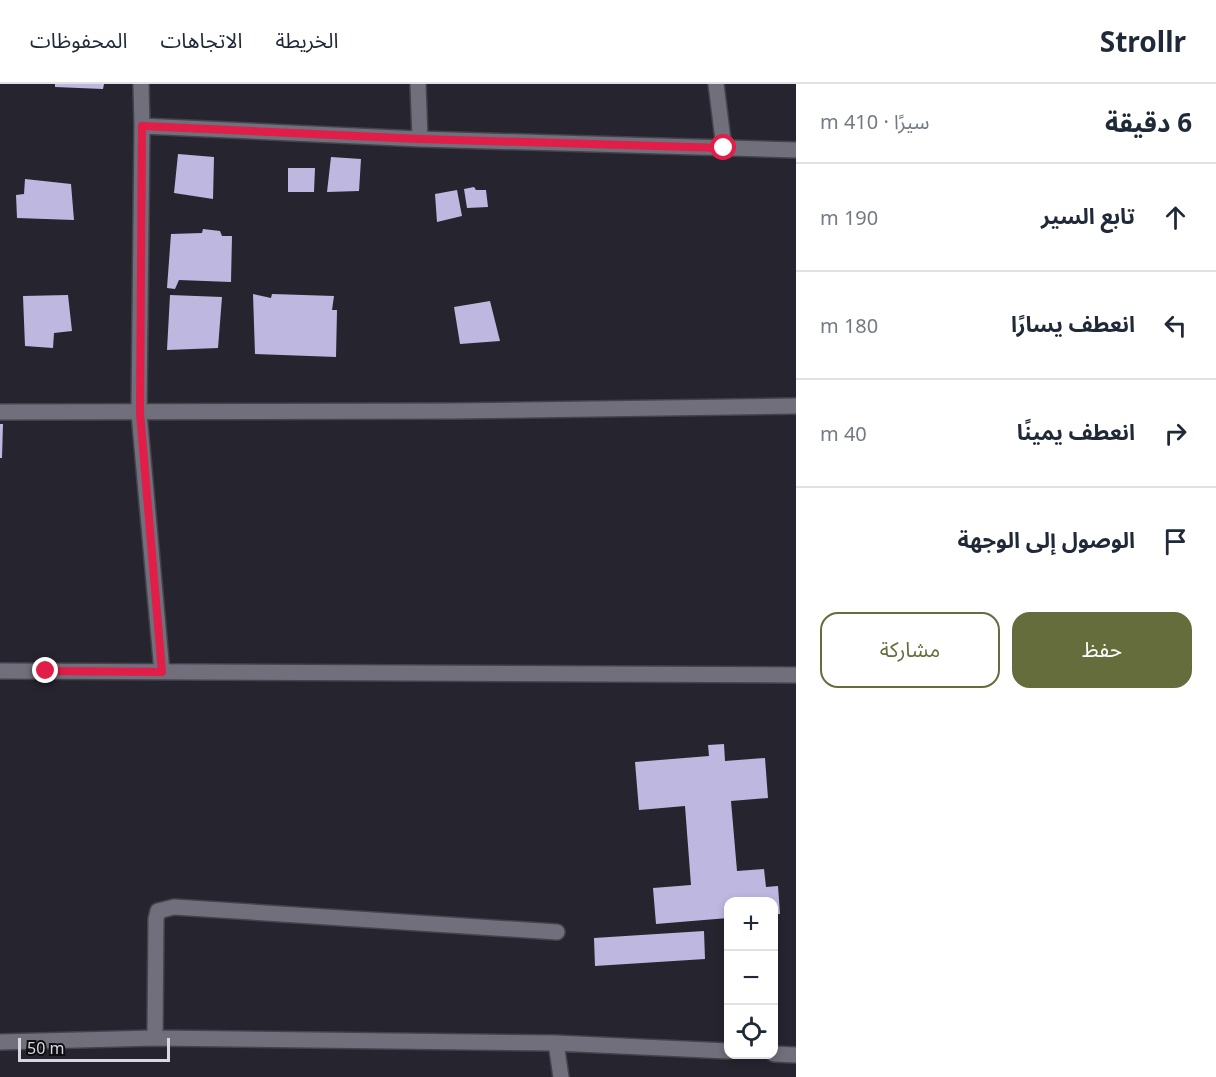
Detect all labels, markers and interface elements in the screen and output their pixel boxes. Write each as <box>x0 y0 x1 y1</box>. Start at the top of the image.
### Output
text: Strollr <box>1100 22 1186 60</box>
text: المحفوظات <box>30 26 127 54</box>
text: الاتجاهات <box>160 26 242 54</box>
text: الخريطة <box>275 26 338 54</box>
text: 6 دقيقة <box>1105 104 1192 140</box>
text: سيرًا · 410 m <box>820 108 929 135</box>
route start <box>710 134 736 160</box>
text: تابع السير <box>1041 200 1135 230</box>
icon: ahead <box>1159 201 1192 234</box>
text: 190 m <box>820 204 878 231</box>
text: انعطف يسارًا <box>1011 308 1135 338</box>
icon: left <box>1159 309 1192 342</box>
text: 180 m <box>820 312 878 339</box>
text: انعطف يمينًا <box>1017 416 1135 446</box>
icon: right <box>1159 417 1192 450</box>
text: 40 m <box>820 420 867 447</box>
text: الوصول إلى الوجهة <box>957 524 1135 554</box>
icon: arrive <box>1159 525 1192 558</box>
button: مشاركة <box>820 612 1000 688</box>
button: حفظ <box>1012 612 1192 688</box>
route end <box>32 657 58 683</box>
map controls <box>724 897 778 1059</box>
button: + <box>724 897 778 951</box>
button: − <box>724 951 778 1005</box>
button: locate <box>724 1005 778 1059</box>
scale bar <box>18 1035 170 1062</box>
text: 50 m <box>27 1037 64 1059</box>

